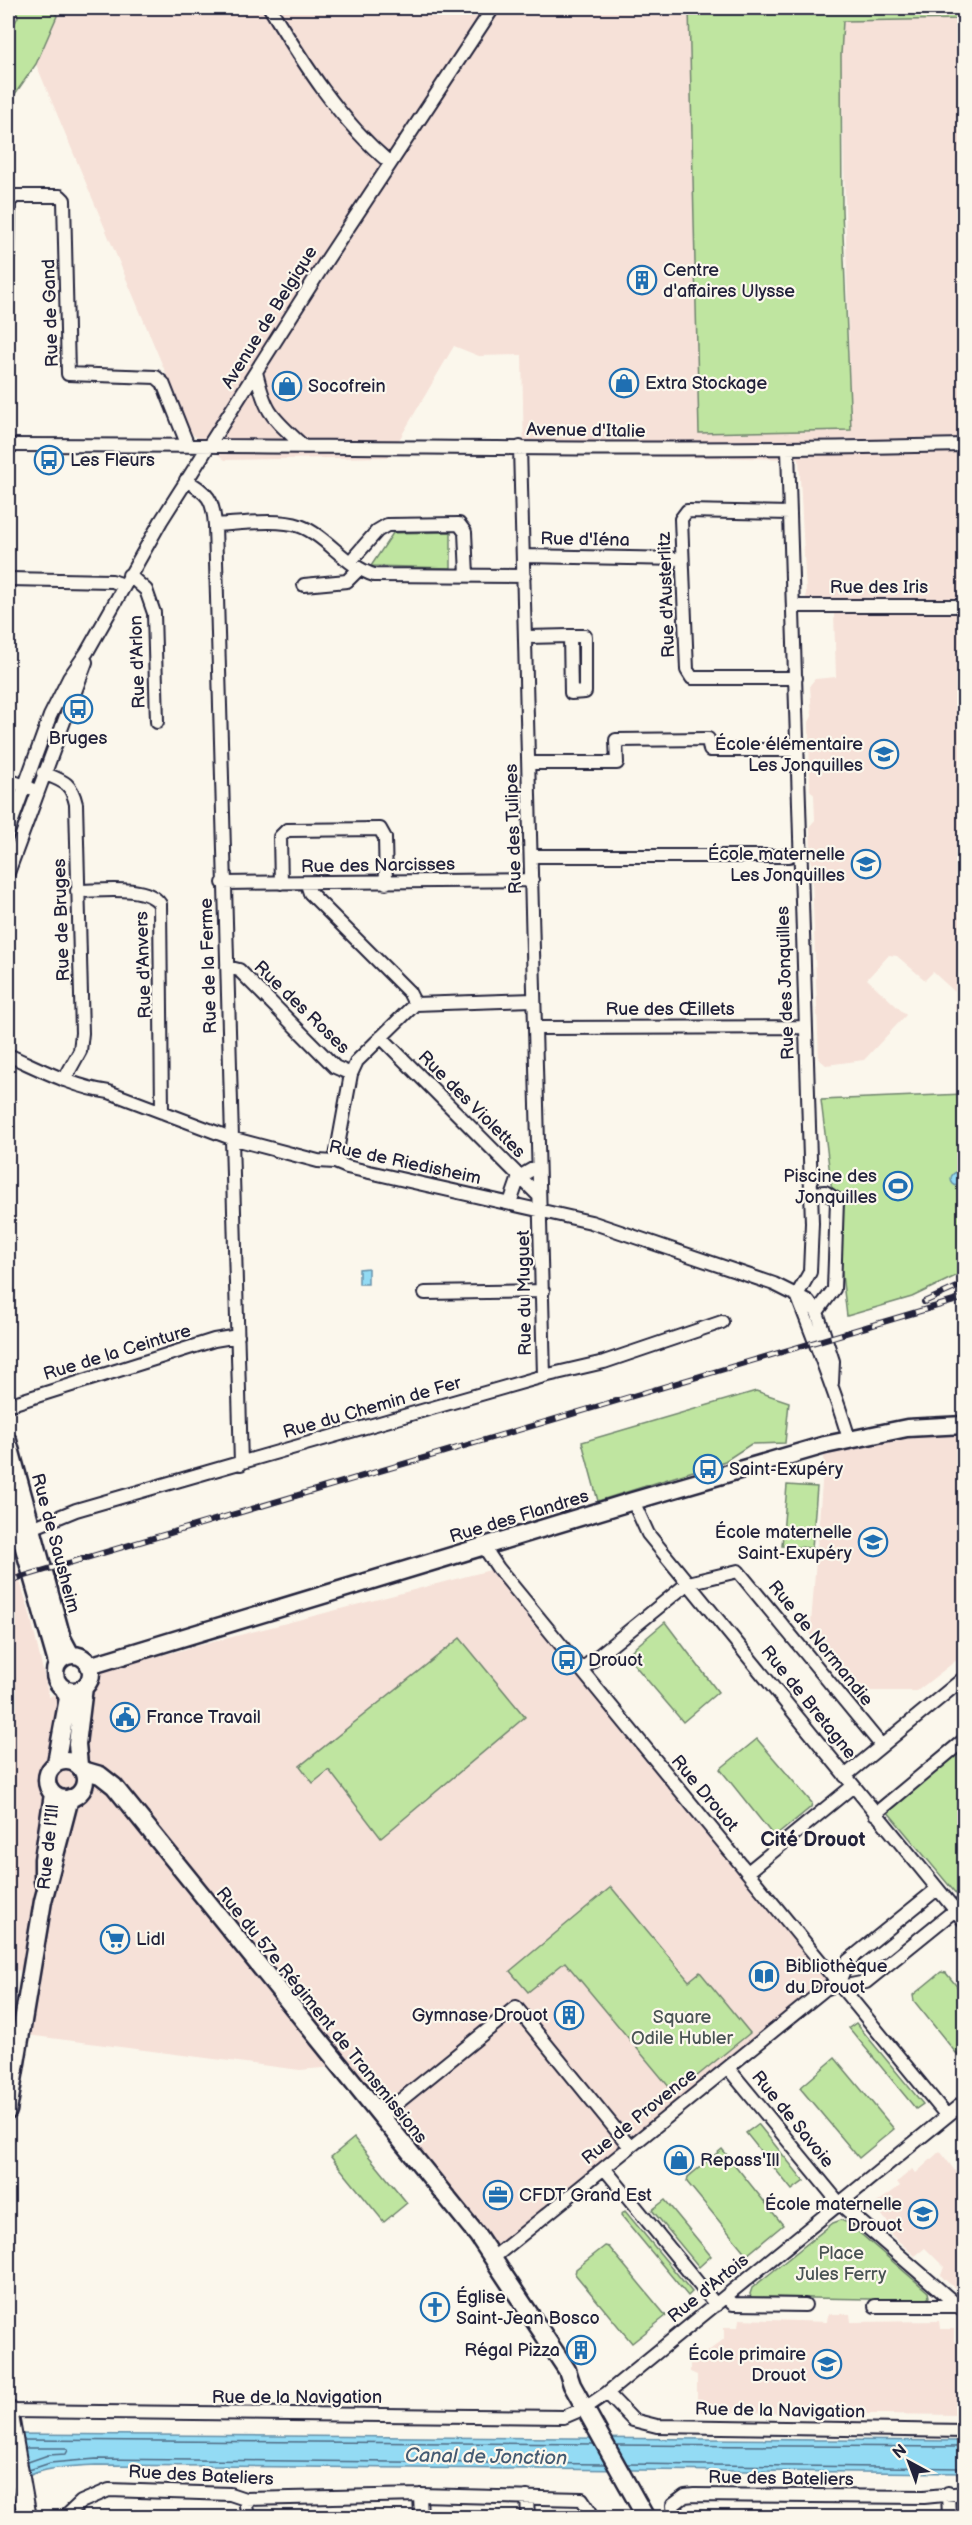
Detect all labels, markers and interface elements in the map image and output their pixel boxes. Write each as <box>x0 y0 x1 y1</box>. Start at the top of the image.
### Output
street label: Avenue de Belgique <box>217 242 322 392</box>
street label: Rue de Gand <box>38 258 63 367</box>
place label: Centre d'affaires Ulysse <box>663 260 795 302</box>
building icon: Centre d'affaires Ulysse <box>626 264 658 296</box>
shop icon: Extra Stockage <box>608 367 640 399</box>
shop icon: Socofrein <box>271 370 303 402</box>
place label: Extra Stockage <box>645 373 767 394</box>
place label: Socofrein <box>308 376 386 397</box>
street label: Avenue d'Italie <box>526 419 646 442</box>
bus stop icon: Les Fleurs <box>33 444 65 476</box>
place label: Les Fleurs <box>70 450 155 471</box>
street label: Rue d'Iéna <box>540 528 630 551</box>
street label: Rue d'Austerlitz <box>654 531 679 658</box>
street label: Rue des Iris <box>830 577 928 598</box>
street label: Rue d'Arlon <box>125 615 150 709</box>
bus stop icon: Bruges <box>62 693 94 725</box>
place label: Bruges <box>49 728 108 749</box>
place label: École élémentaire Les Jonquilles <box>715 732 863 776</box>
school or university icon: École élémentaire Les Jonquilles <box>868 738 900 770</box>
street label: Rue des Tulipes <box>501 763 526 894</box>
place label: École maternelle Les Jonquilles <box>708 842 845 886</box>
school or university icon: École maternelle Les Jonquilles <box>850 848 882 880</box>
street label: Rue des Narcisses <box>301 854 455 877</box>
street label: Rue de Bruges <box>49 858 74 982</box>
street label: Rue de la Ferme <box>196 897 221 1034</box>
street label: Rue des Jonquilles <box>772 906 799 1060</box>
street label: Rue d'Anvers <box>131 911 156 1019</box>
street label: Rue des Roses <box>250 957 354 1058</box>
street label: Rue des Œillets <box>605 999 735 1020</box>
street label: Rue des Violettes <box>414 1046 530 1162</box>
street label: Rue de Riedisheim <box>327 1136 483 1189</box>
place label: Piscine des Jonquilles <box>783 1166 877 1208</box>
sports icon: Piscine des Jonquilles <box>882 1170 914 1202</box>
street label: Rue du Muguet <box>513 1229 536 1356</box>
street label: Rue de la Ceinture <box>41 1320 194 1385</box>
street label: Rue du Chemin de Fer <box>281 1372 464 1443</box>
bus stop icon: Saint-Exupéry <box>692 1453 724 1485</box>
place label: Saint-Exupéry <box>729 1459 844 1480</box>
street label: Rue de Sausheim <box>27 1471 84 1615</box>
street label: Rue des Flandres <box>447 1485 591 1548</box>
place label: École maternelle Saint-Exupéry <box>715 1520 853 1564</box>
school or university icon: École maternelle Saint-Exupéry <box>857 1526 889 1558</box>
street label: Rue de Normandie <box>764 1577 878 1710</box>
street label: Rue de Bretagne <box>756 1641 861 1763</box>
bus stop icon: Drouot <box>551 1644 583 1676</box>
place label: Drouot <box>588 1650 643 1671</box>
public building icon: France Travail <box>109 1701 141 1733</box>
place label: France Travail <box>146 1707 261 1728</box>
street label: Rue Drouot <box>667 1751 743 1836</box>
street label: Rue de l'Ill <box>34 1803 63 1891</box>
district label: Cité Drouot <box>761 1828 866 1852</box>
street label: Rue du 57e Régiment de Transmissions <box>212 1883 432 2148</box>
supermarket icon: Lidl <box>99 1923 131 1955</box>
place label: Lidl <box>136 1929 165 1950</box>
place label: Bibliothèque du Drouot <box>785 1956 888 1998</box>
library icon: Bibliothèque du Drouot <box>748 1960 780 1992</box>
building icon: Gymnase Drouot <box>553 1999 585 2031</box>
place label: Gymnase Drouot <box>412 2005 548 2026</box>
park label: Square Odile Hubler <box>631 2007 733 2049</box>
street label: Rue de Provence <box>578 2064 701 2169</box>
street label: Rue de Savoie <box>747 2067 838 2172</box>
shop icon: Repass'Ill <box>663 2144 695 2176</box>
place label: Repass'Ill <box>700 2150 780 2171</box>
office icon: CFDT Grand Est <box>482 2179 514 2211</box>
place label: CFDT Grand Est <box>519 2185 652 2206</box>
place label: École maternelle Drouot <box>765 2192 902 2236</box>
school or university icon: École maternelle Drouot <box>907 2198 939 2230</box>
park label: Place Jules Ferry <box>796 2243 887 2285</box>
street label: Rue d'Artois <box>664 2249 753 2327</box>
place label: Église Saint-Jean Bosco <box>456 2285 600 2329</box>
church icon: Église Saint-Jean Bosco <box>419 2291 451 2323</box>
building icon: Régal Pizza <box>565 2334 597 2366</box>
place label: Régal Pizza <box>464 2340 560 2361</box>
place label: École primaire Drouot <box>688 2342 806 2386</box>
school or university icon: École primaire Drouot <box>811 2348 843 2380</box>
street label: Rue de la Navigation <box>212 2387 382 2408</box>
street label: Rue de la Navigation <box>695 2399 865 2422</box>
north arrow <box>879 2432 939 2492</box>
text: N <box>889 2441 911 2463</box>
water label: Canal de Jonction <box>405 2444 567 2470</box>
street label: Rue des Bateliers <box>128 2461 274 2490</box>
street label: Rue des Bateliers <box>708 2467 854 2490</box>

